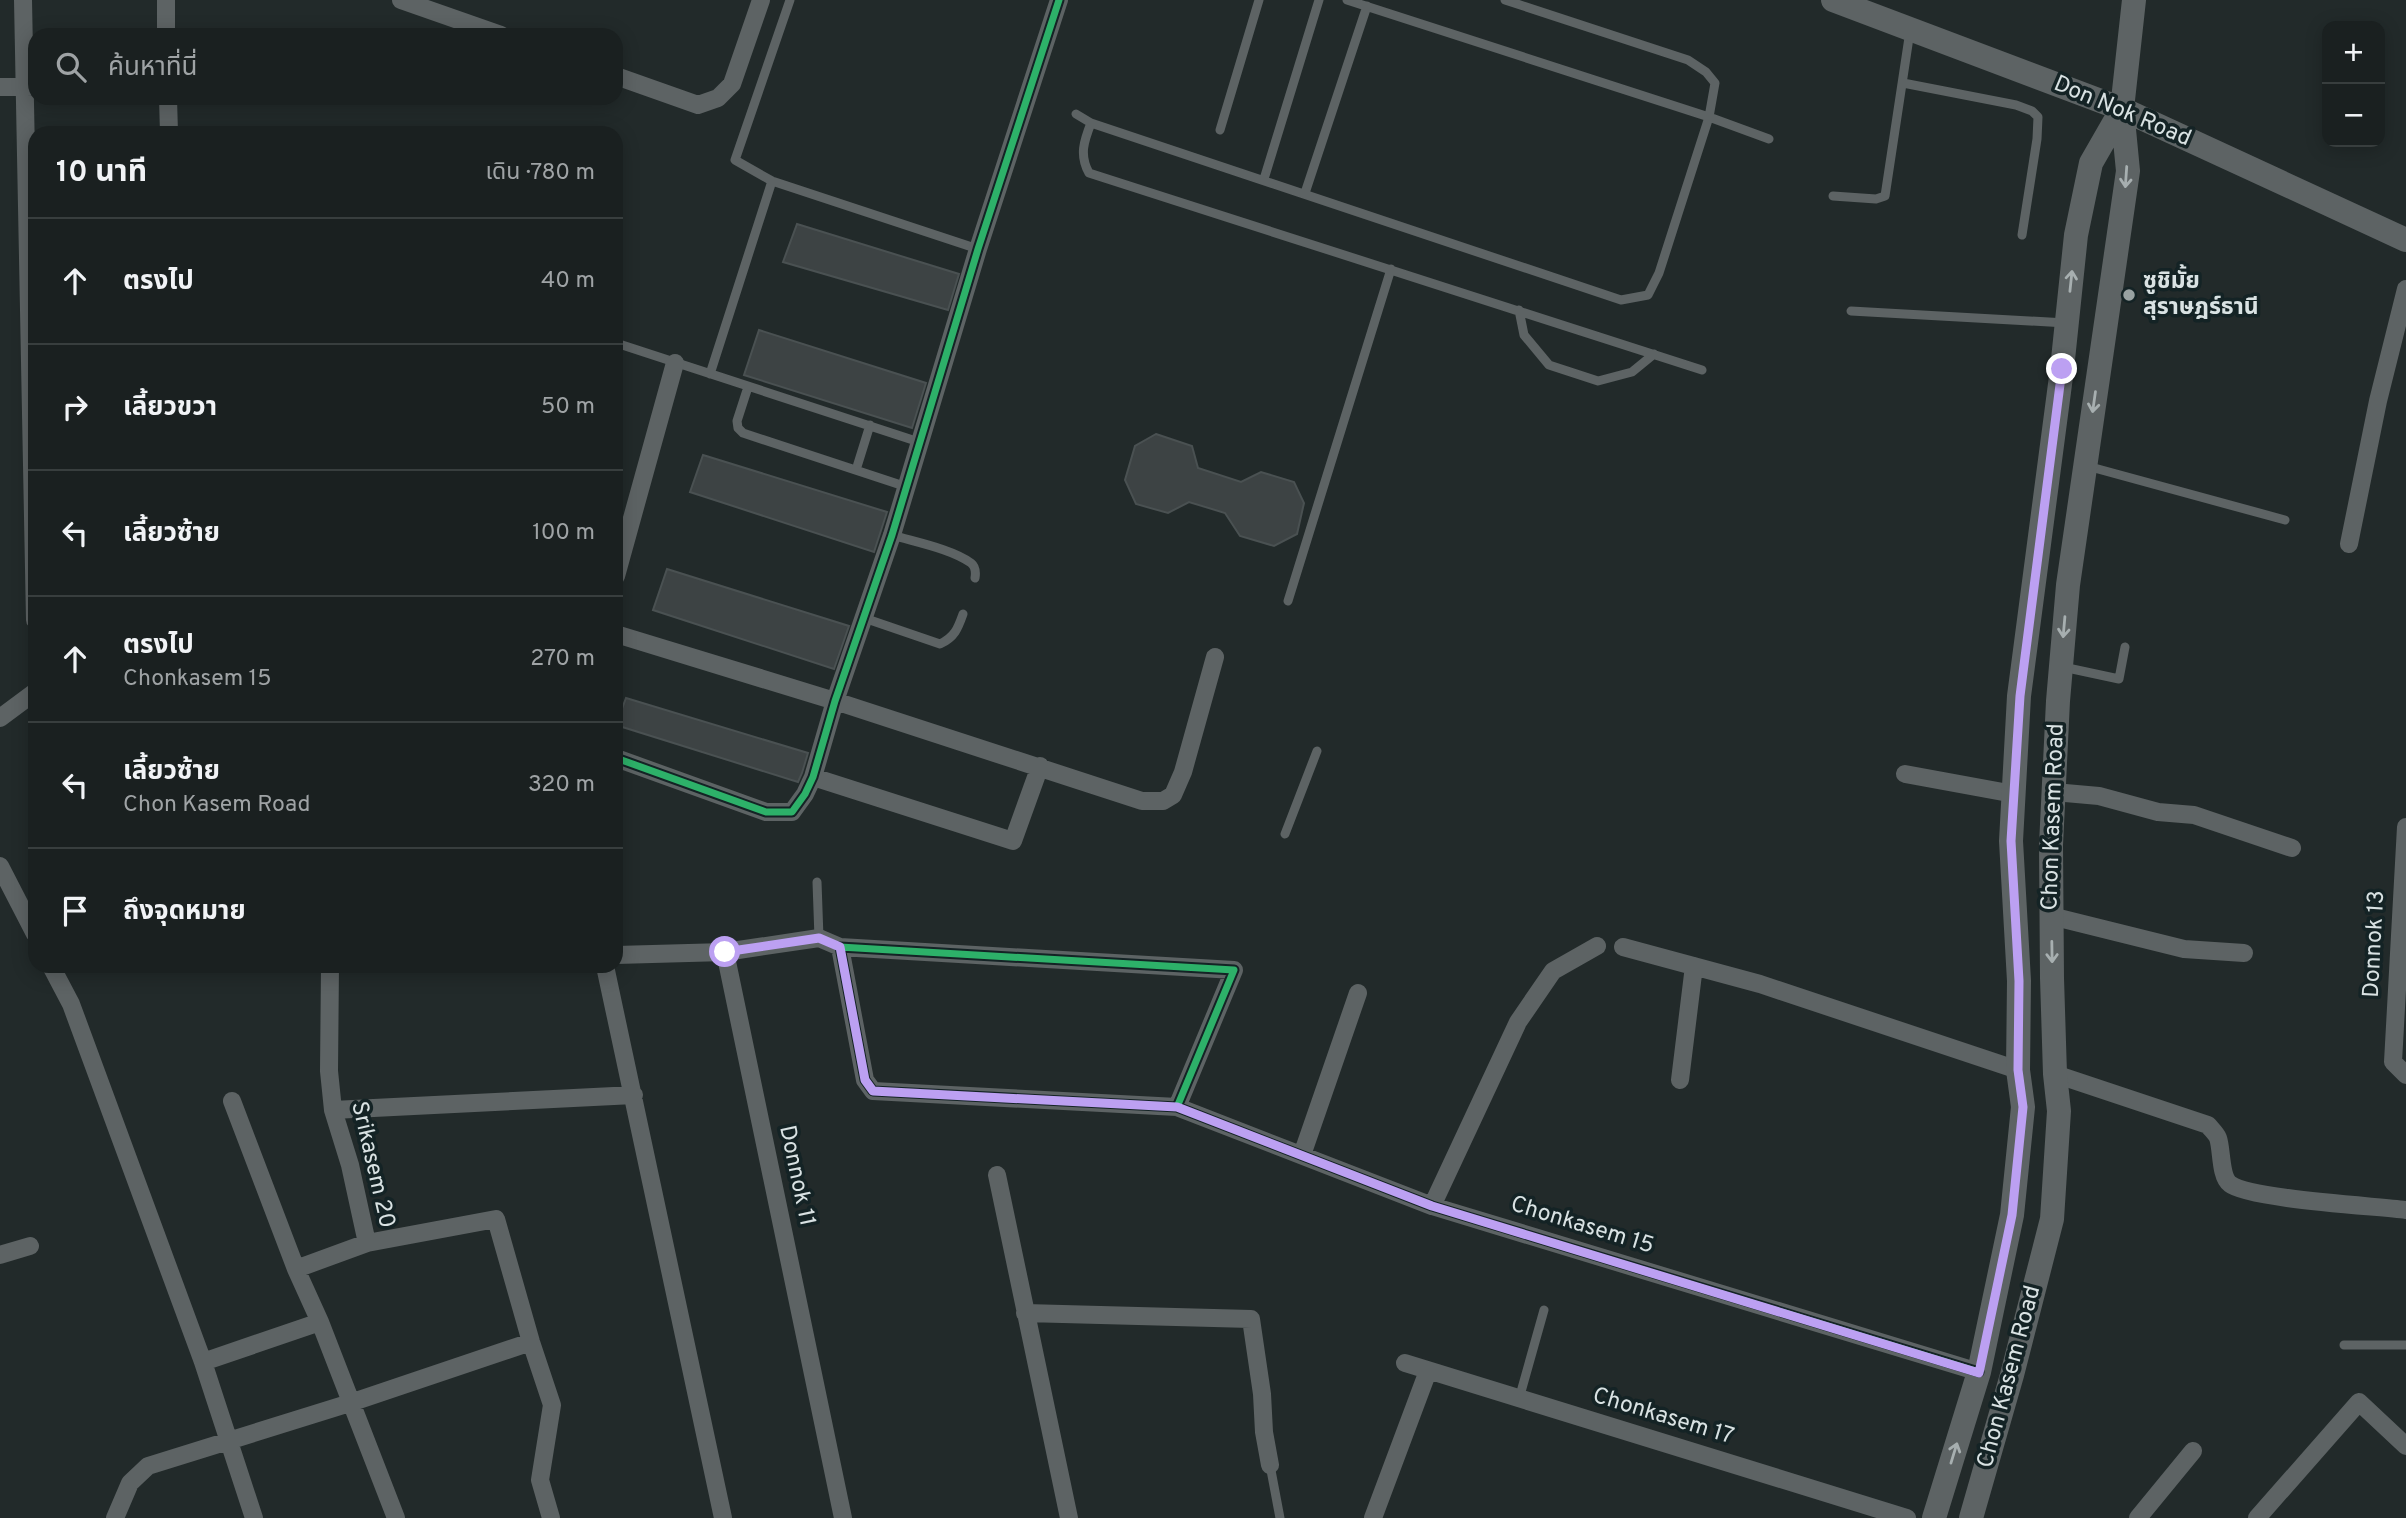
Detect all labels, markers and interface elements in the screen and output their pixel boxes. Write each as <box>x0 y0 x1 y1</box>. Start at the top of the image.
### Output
map controls <box>2322 21 2385 147</box>
button: + <box>2322 21 2385 84</box>
search box <box>28 28 623 105</box>
icon: search <box>52 48 90 86</box>
text: ค้นหาที่นี่ <box>108 52 198 85</box>
street label: Don Nok Road <box>2049 70 2195 154</box>
button: − <box>2322 84 2385 147</box>
text: 10 นาที <box>56 155 147 192</box>
text: เดิน · 780 m <box>485 159 595 188</box>
one-way arrow <box>2119 165 2132 188</box>
icon: ahead <box>56 262 94 300</box>
place label: ซูชิมั้ย สุราษฎร์ธานี <box>2143 264 2259 323</box>
text: ตรงไป <box>123 266 194 299</box>
text: 40 m <box>541 267 595 296</box>
one-way arrow <box>2065 271 2078 293</box>
marker: ซูชิมั้ย สุราษฎร์ธานี <box>2121 287 2137 303</box>
route end <box>2046 353 2077 384</box>
icon: right <box>56 388 94 426</box>
one-way arrow <box>2088 390 2101 413</box>
text: เลี้ยวขวา <box>123 392 217 425</box>
text: 50 m <box>541 393 595 422</box>
icon: left <box>56 514 94 552</box>
text: เลี้ยวซ้าย <box>123 518 220 551</box>
text: 100 m <box>532 519 595 548</box>
one-way arrow <box>2057 615 2070 638</box>
text: ตรงไป <box>123 630 194 663</box>
icon: ahead <box>56 640 94 678</box>
text: 270 m <box>530 645 595 674</box>
text: Chonkasem 15 <box>123 665 272 694</box>
street label: Chon Kasem Road <box>2036 723 2072 911</box>
text: เลี้ยวซ้าย <box>123 756 220 789</box>
icon: left <box>56 766 94 804</box>
text: 320 m <box>528 771 595 800</box>
text: Chon Kasem Road <box>123 791 310 820</box>
street label: Donnok 13 <box>2358 890 2392 998</box>
icon: arrive <box>56 892 94 930</box>
text: ถึงจุดหมาย <box>123 896 246 929</box>
route start <box>709 936 740 967</box>
one-way arrow <box>2045 941 2059 964</box>
street label: Srikasem 20 <box>343 1099 401 1231</box>
street label: Donnok 11 <box>771 1123 821 1229</box>
street label: Chonkasem 15 <box>1507 1190 1657 1262</box>
street label: Chon Kasem Road <box>1972 1283 2048 1471</box>
street label: Chonkasem 17 <box>1589 1382 1737 1452</box>
one-way arrow <box>1949 1442 1962 1464</box>

